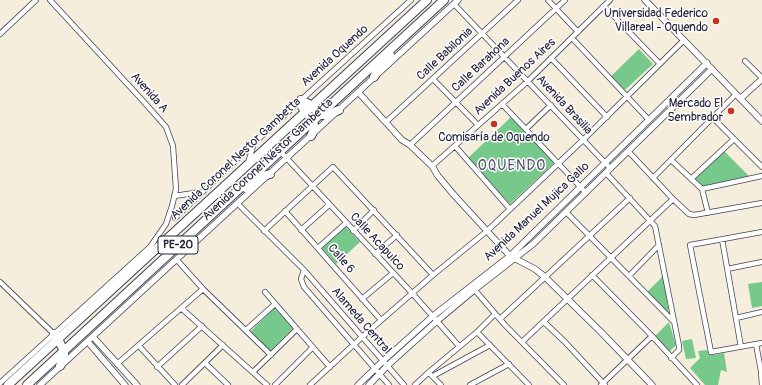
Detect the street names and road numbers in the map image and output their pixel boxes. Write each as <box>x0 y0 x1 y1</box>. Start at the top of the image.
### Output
street label: Avenida Oquendo <box>299 22 371 90</box>
street label: Calle Babilonia <box>414 24 476 84</box>
street label: Calle Barahona <box>449 35 513 95</box>
street label: Avenida Buenos Aires <box>471 35 559 119</box>
street label: Avenida A <box>127 70 171 116</box>
street label: Avenida Brasilia <box>533 72 595 138</box>
street label: Avenida Coronel Nestor Gambetta <box>168 95 304 223</box>
street label: Avenida Coronel Néstor Gambetta <box>200 96 336 224</box>
street label: Avenida Manuel Mujica Gallo <box>481 159 593 265</box>
street label: Calle Acapulco <box>347 210 407 274</box>
road number: PE-20 <box>158 236 198 254</box>
street label: Calle 6 <box>324 241 358 277</box>
street label: Alameda Central <box>328 285 394 357</box>

